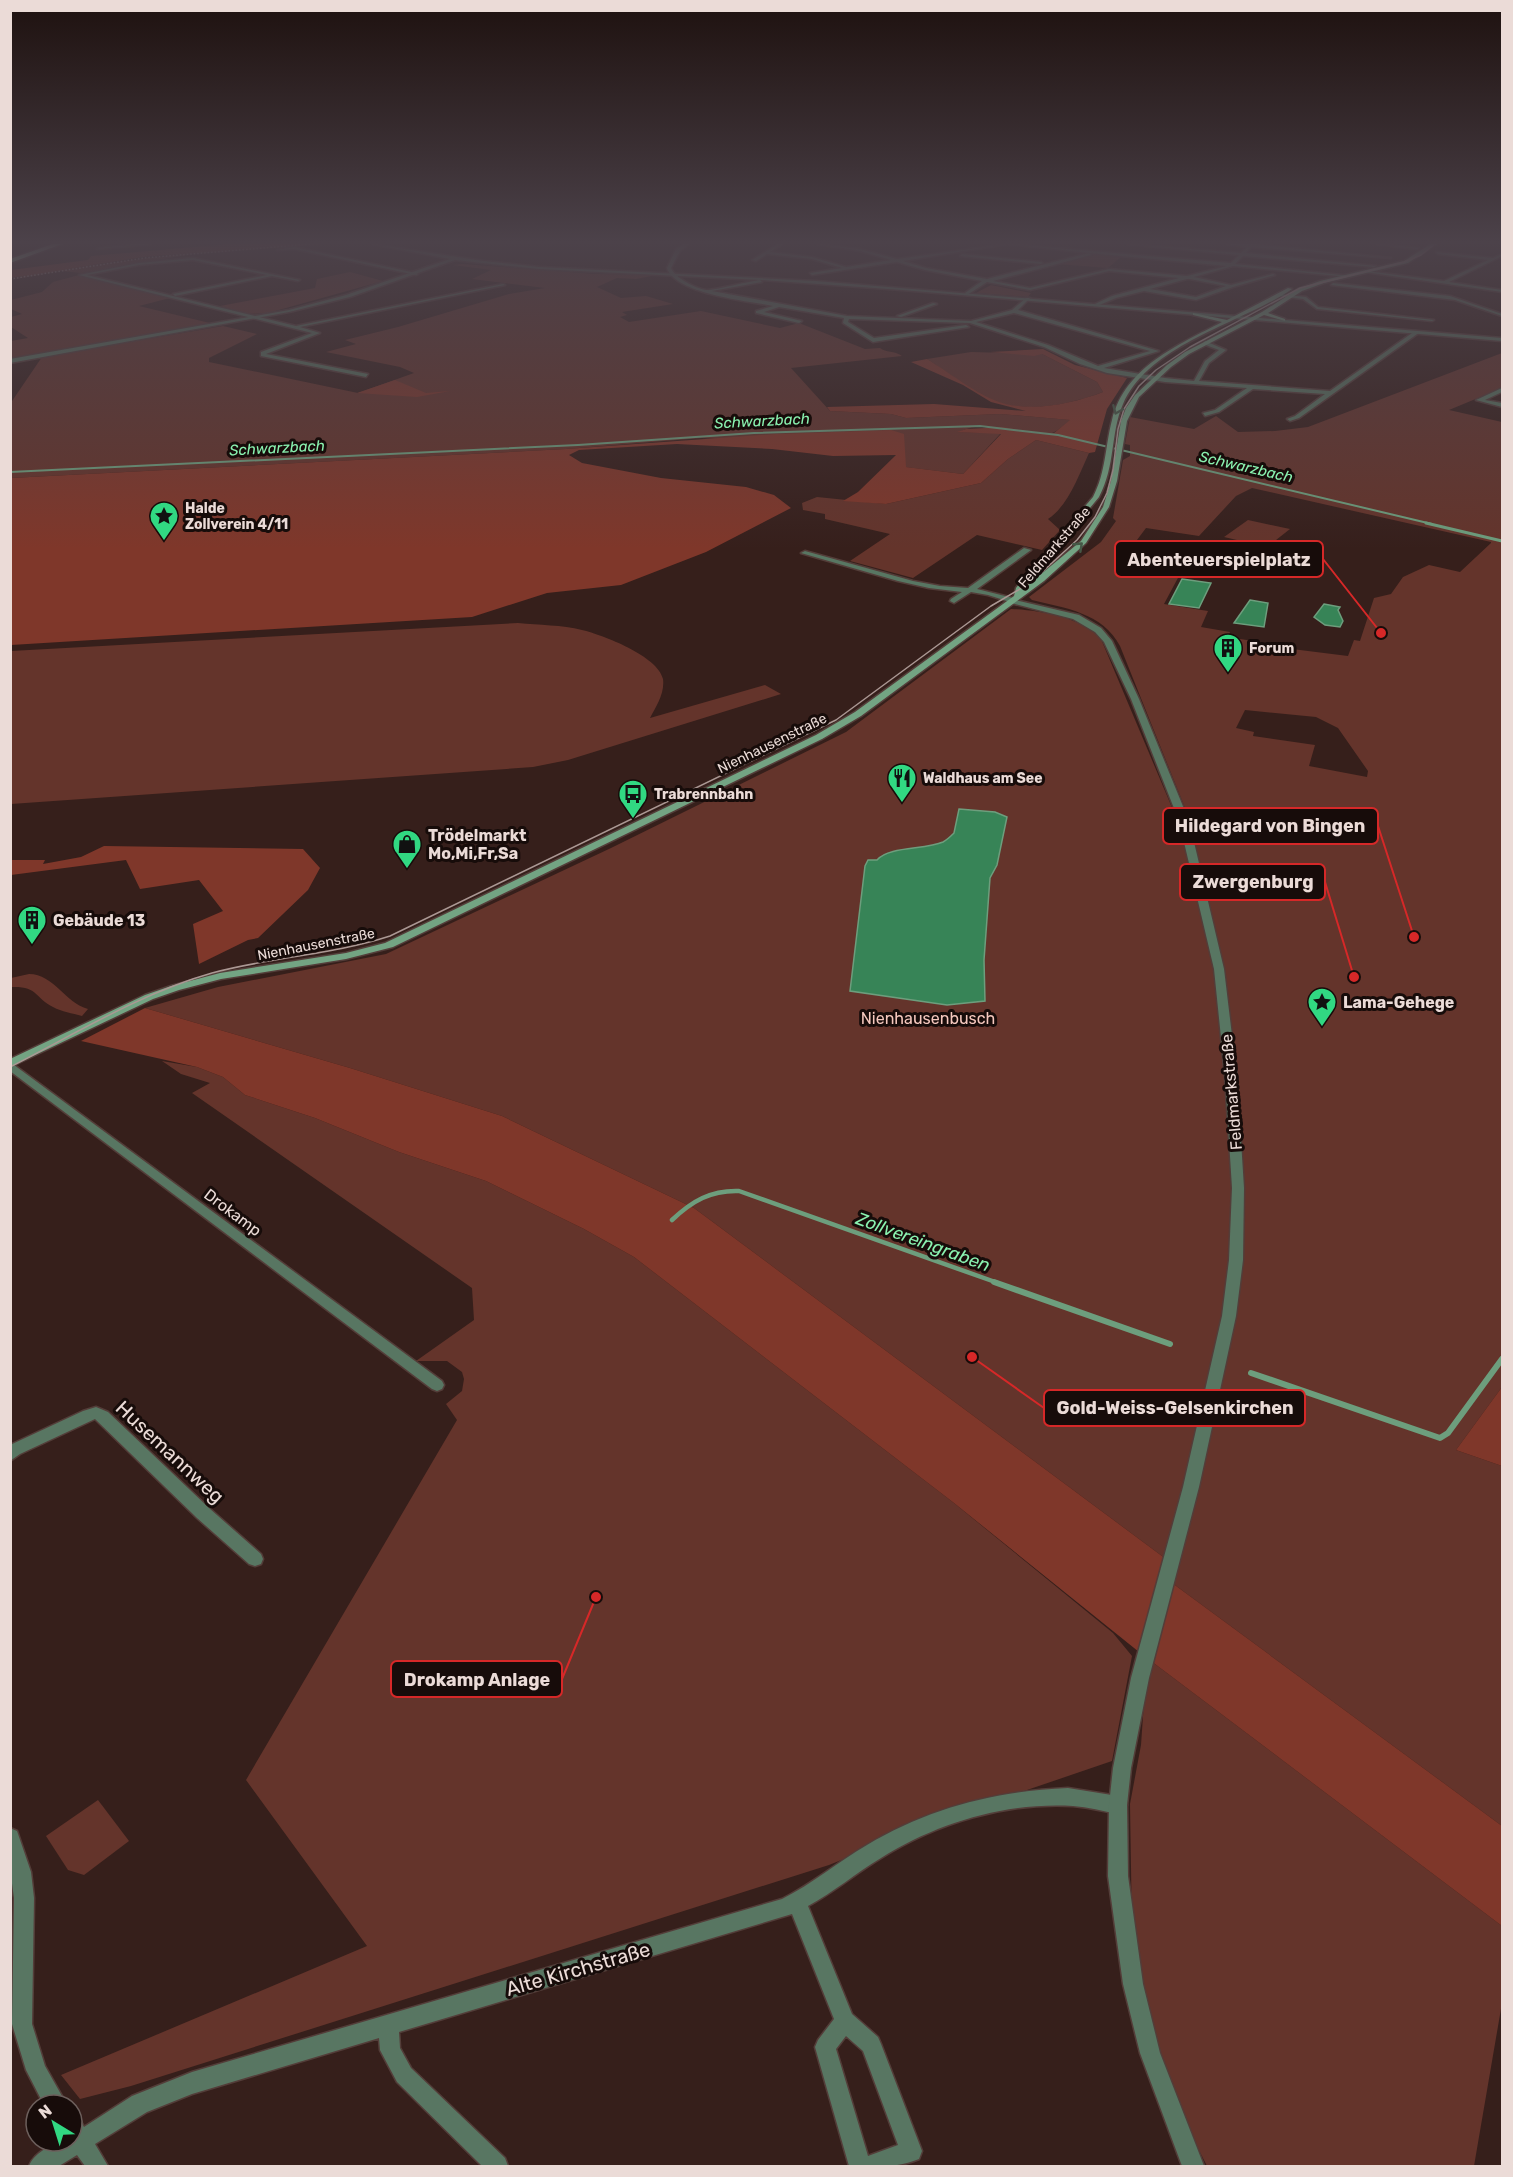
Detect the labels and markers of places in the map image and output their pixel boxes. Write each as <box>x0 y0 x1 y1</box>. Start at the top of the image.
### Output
place icon: Halde Zollverein 4/11 <box>148 500 180 542</box>
place label: Halde Zollverein 4/11 <box>185 500 288 533</box>
callout: Abenteuerspielplatz <box>1115 541 1323 577</box>
building icon: Forum <box>1212 632 1244 674</box>
place label: Forum <box>1249 640 1294 657</box>
restaurant icon: Waldhaus am See <box>886 762 918 804</box>
place label: Waldhaus am See <box>923 770 1043 787</box>
bus stop icon: Trabrennbahn <box>617 778 649 820</box>
place label: Trabrennbahn <box>654 786 753 803</box>
callout: Hildegard von Bingen <box>1163 808 1378 844</box>
place label: Trödelmarkt Mo,Mi,Fr,Sa <box>428 826 527 863</box>
shop icon: Trödelmarkt Mo,Mi,Fr,Sa <box>391 828 423 870</box>
callout: Zwergenburg <box>1180 864 1325 900</box>
building icon: Gebäude 13 <box>16 904 48 946</box>
place label: Gebäude 13 <box>53 911 145 930</box>
place icon: Lama-Gehege <box>1306 986 1338 1028</box>
place label: Lama-Gehege <box>1343 993 1454 1012</box>
callout: Gold-Weiss-Gelsenkirchen <box>1044 1390 1305 1426</box>
callout: Drokamp Anlage <box>391 1661 562 1697</box>

